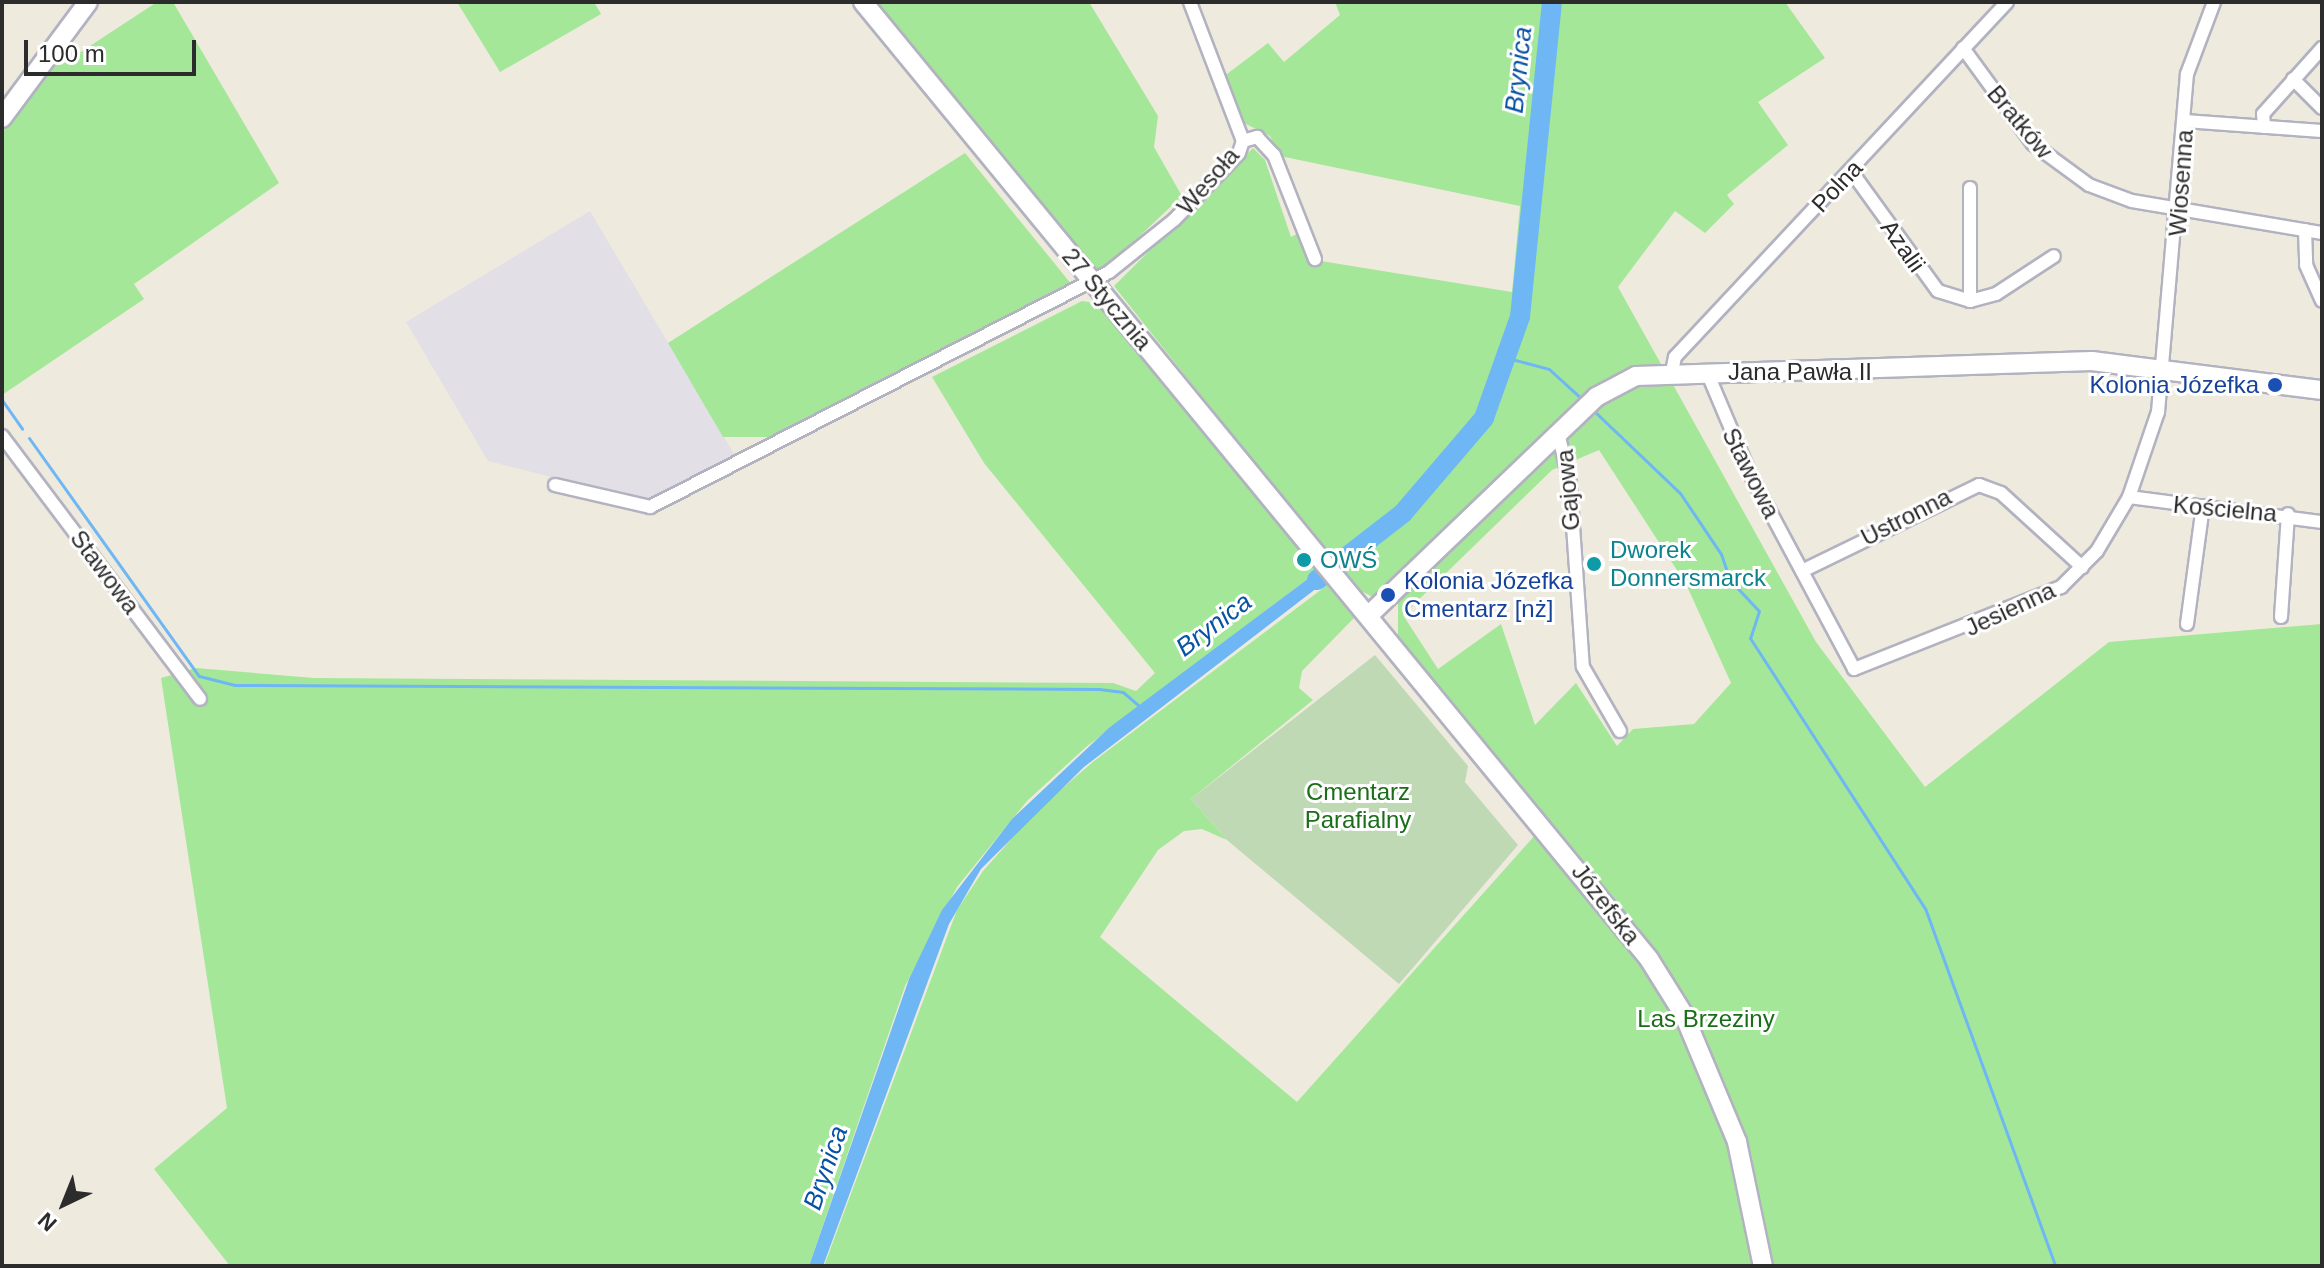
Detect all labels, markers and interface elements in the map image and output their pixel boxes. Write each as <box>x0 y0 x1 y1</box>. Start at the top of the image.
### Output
scale bar <box>28 24 200 74</box>
water label: Brynica <box>1499 25 1539 115</box>
text: 100 m <box>38 40 105 67</box>
street label: Bratków <box>1981 80 2059 164</box>
street label: Wiosenna <box>2163 129 2199 237</box>
street label: Wesoła <box>1171 142 1245 220</box>
street label: Polna <box>1806 154 1868 218</box>
street label: Azalii <box>1875 214 1931 278</box>
street label: 27 Stycznia <box>1056 242 1158 356</box>
street label: Jana Pawła II <box>1728 358 1872 386</box>
place label: Kolonia Józefka <box>2090 371 2259 399</box>
marker: Kolonia Józefka <box>2266 376 2284 394</box>
street label: Stawowa <box>1716 423 1786 523</box>
street label: Gajowa <box>1550 448 1586 532</box>
street label: Ustronna <box>1856 482 1956 552</box>
street label: Kościelna <box>2172 490 2278 528</box>
street label: Stawowa <box>64 524 146 620</box>
place label: Dworek Donnersmarck <box>1610 536 1766 592</box>
place label: OWŚ <box>1320 546 1377 574</box>
marker: OWŚ <box>1295 551 1313 569</box>
marker: Dworek Donnersmarck <box>1585 555 1603 573</box>
place label: Kolonia Józefka Cmentarz [nż] <box>1404 567 1573 623</box>
street label: Jesienna <box>1960 576 2060 642</box>
water label: Brynica <box>1170 586 1258 664</box>
marker: Kolonia Józefka Cmentarz [nż] <box>1379 586 1397 604</box>
park label: Cmentarz Parafialny <box>1305 778 1411 834</box>
street label: Józefska <box>1565 858 1647 950</box>
park label: Las Brzeziny <box>1637 1005 1775 1033</box>
water label: Brynica <box>797 1122 855 1214</box>
north arrow <box>24 1164 104 1244</box>
text: N <box>33 1207 62 1236</box>

